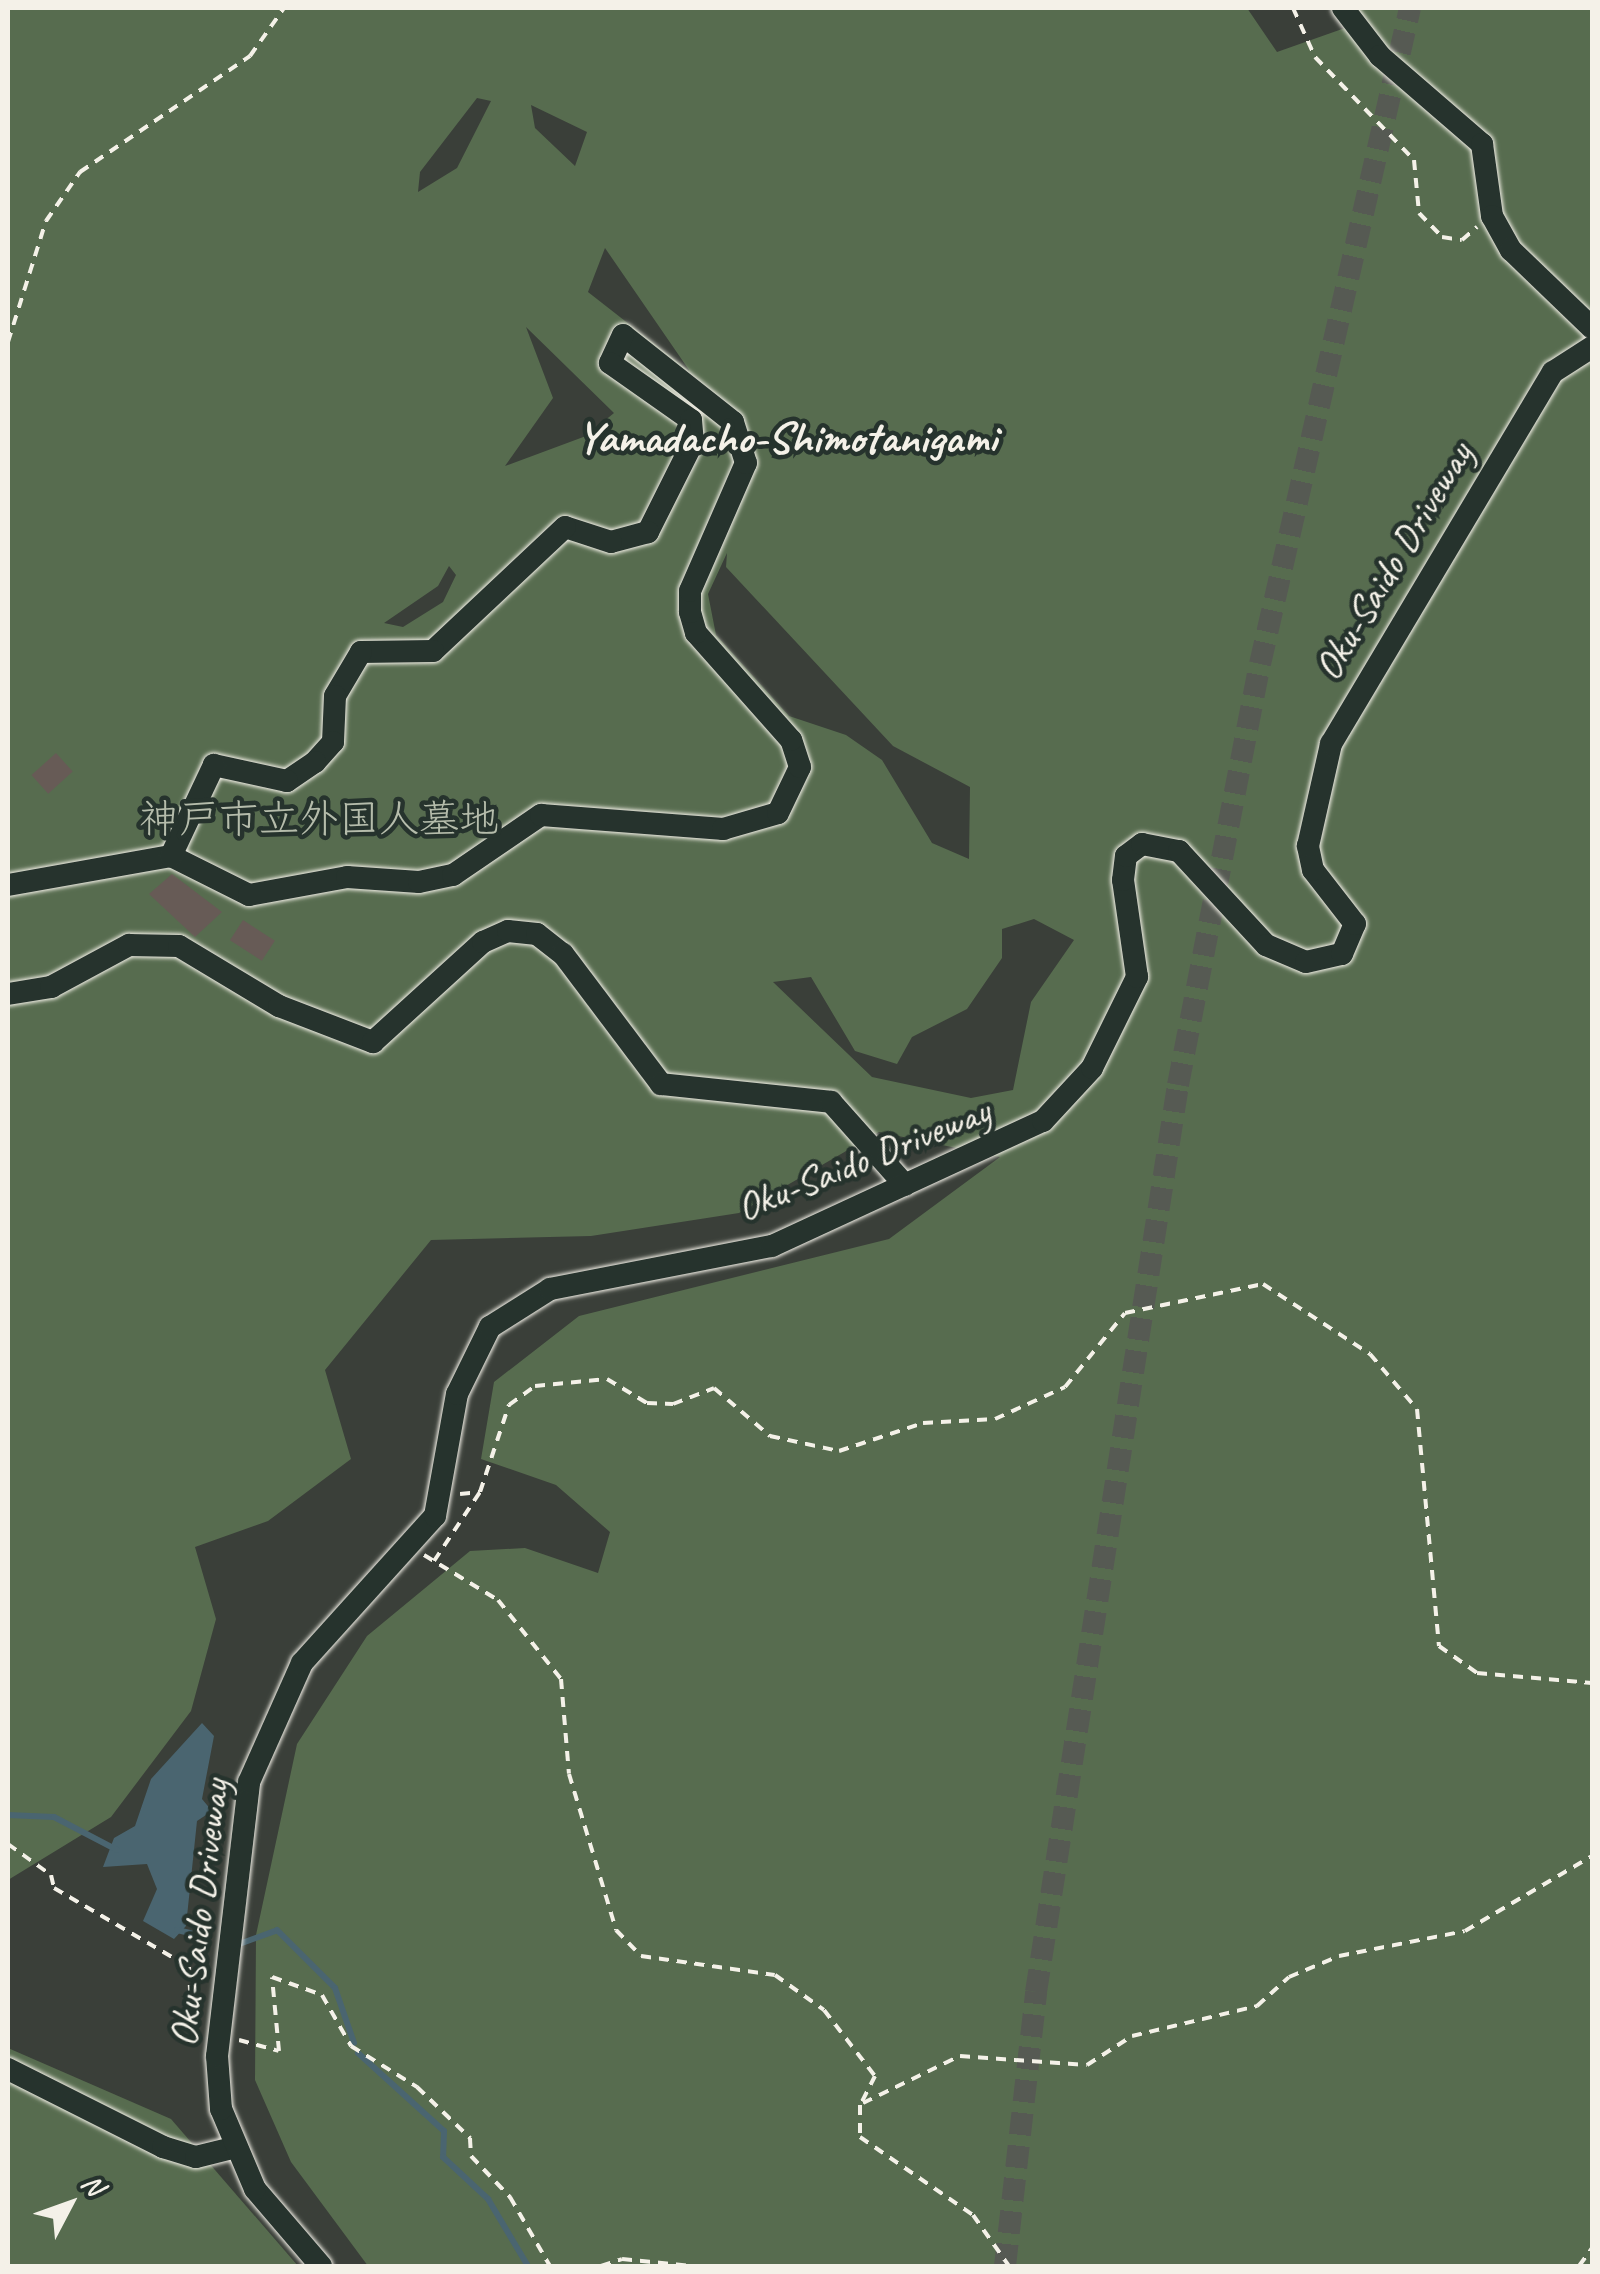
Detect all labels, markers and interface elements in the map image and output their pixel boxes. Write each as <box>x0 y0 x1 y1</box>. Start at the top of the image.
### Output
district label: Yamadacho-Shimotanigami <box>577 411 997 465</box>
street label: Oku-Saido Driveway <box>1303 433 1483 689</box>
park label: 神戸市立外国人墓地 <box>139 795 499 843</box>
street label: Oku-Saido Driveway <box>729 1086 997 1232</box>
street label: Oku-Saido Driveway <box>159 1776 239 2050</box>
north arrow <box>20 2154 120 2254</box>
text: N <box>74 2166 112 2202</box>

